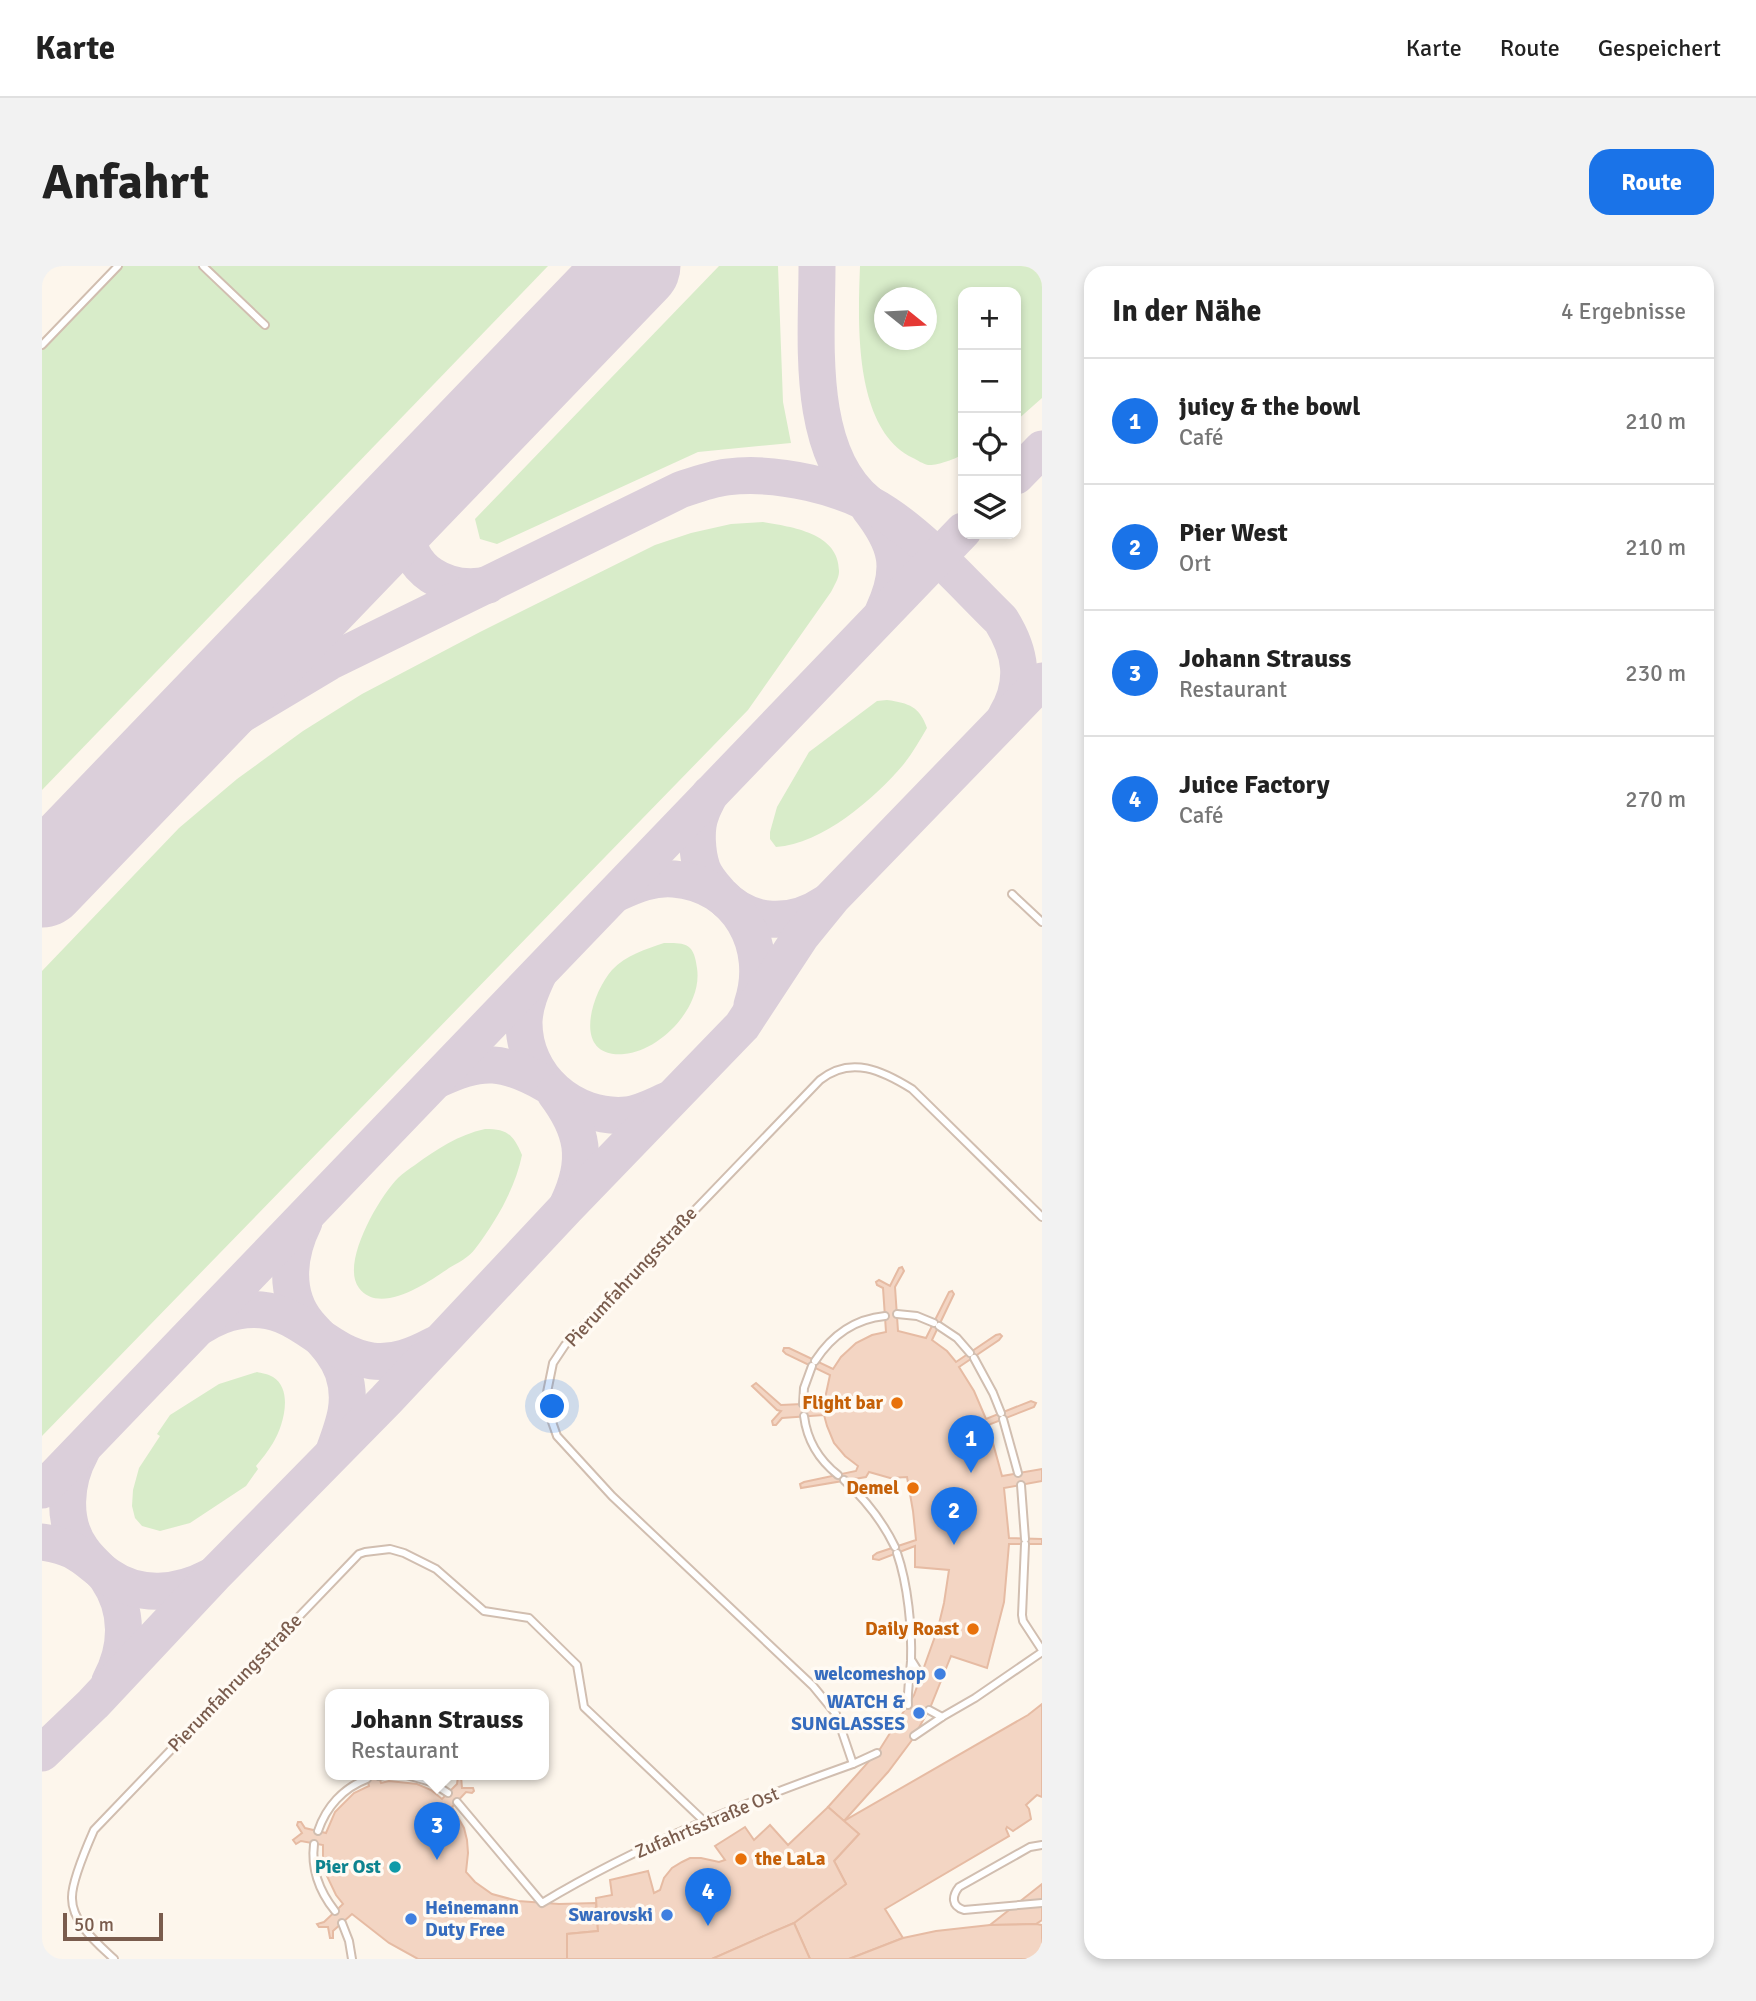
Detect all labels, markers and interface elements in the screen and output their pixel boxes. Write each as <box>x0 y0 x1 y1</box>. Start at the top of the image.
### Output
text: Karte <box>35 28 115 69</box>
text: Karte <box>1406 33 1462 63</box>
text: Route <box>1500 33 1560 63</box>
text: Gespeichert <box>1598 33 1721 63</box>
button: Route <box>1589 149 1714 215</box>
text: Anfahrt <box>42 152 209 212</box>
north arrow <box>874 287 937 350</box>
map controls <box>958 287 1021 539</box>
button: + <box>958 287 1021 350</box>
text: In der Nähe <box>1112 293 1261 330</box>
text: 4 Ergebnisse <box>1561 297 1686 326</box>
button: − <box>958 350 1021 413</box>
text: juicy & the bowl <box>1179 391 1360 423</box>
text: 1 <box>1129 407 1141 436</box>
text: 210 m <box>1625 407 1686 436</box>
button: locate <box>958 413 1021 476</box>
text: Café <box>1179 423 1223 452</box>
button: layers <box>958 476 1021 539</box>
text: Pier West <box>1179 517 1288 549</box>
text: 2 <box>1129 533 1141 562</box>
text: 210 m <box>1625 533 1686 562</box>
text: Ort <box>1179 549 1211 578</box>
text: Johann Strauss <box>1179 643 1351 675</box>
text: 3 <box>1129 659 1141 688</box>
text: 230 m <box>1625 659 1686 688</box>
text: Restaurant <box>1179 675 1287 704</box>
text: Juice Factory <box>1179 769 1330 801</box>
text: 4 <box>1129 785 1141 814</box>
text: 270 m <box>1625 785 1686 814</box>
text: Café <box>1179 801 1223 830</box>
street label: Pierumfahrungsstraße <box>560 1202 702 1352</box>
your location <box>535 1389 569 1423</box>
place label: Flight bar <box>802 1391 883 1415</box>
marker: Flight bar <box>889 1395 905 1411</box>
pin: 1 <box>948 1415 994 1473</box>
place label: Demel <box>846 1476 899 1500</box>
marker: Demel <box>905 1480 921 1496</box>
pin: 2 <box>931 1487 977 1545</box>
street label: Pierumfahrungsstraße <box>163 1609 307 1757</box>
place label: Daily Roast <box>865 1617 959 1641</box>
marker: Daily Roast <box>965 1621 981 1637</box>
place label: welcomeshop <box>814 1662 926 1686</box>
marker: welcomeshop <box>932 1666 948 1682</box>
popup <box>325 1689 549 1780</box>
place label: WATCH & SUNGLASSES <box>791 1690 906 1736</box>
text: Johann Strauss <box>351 1704 523 1736</box>
marker: WATCH & SUNGLASSES <box>911 1705 927 1721</box>
text: Restaurant <box>351 1736 459 1765</box>
street label: Zufahrtsstraße Ost <box>632 1782 783 1864</box>
pin: 3 <box>414 1802 460 1860</box>
place label: the LaLa <box>754 1847 826 1871</box>
marker: the LaLa <box>733 1851 749 1867</box>
place label: Pier Ost <box>315 1855 381 1879</box>
marker: Pier Ost <box>387 1859 403 1875</box>
pin: 4 <box>685 1868 731 1926</box>
place label: Heinemann Duty Free <box>425 1896 519 1942</box>
place label: Swarovski <box>569 1903 653 1927</box>
marker: Swarovski <box>659 1907 675 1923</box>
scale bar <box>63 1910 163 1942</box>
marker: Heinemann Duty Free <box>403 1911 419 1927</box>
text: 50 m <box>74 1913 114 1937</box>

